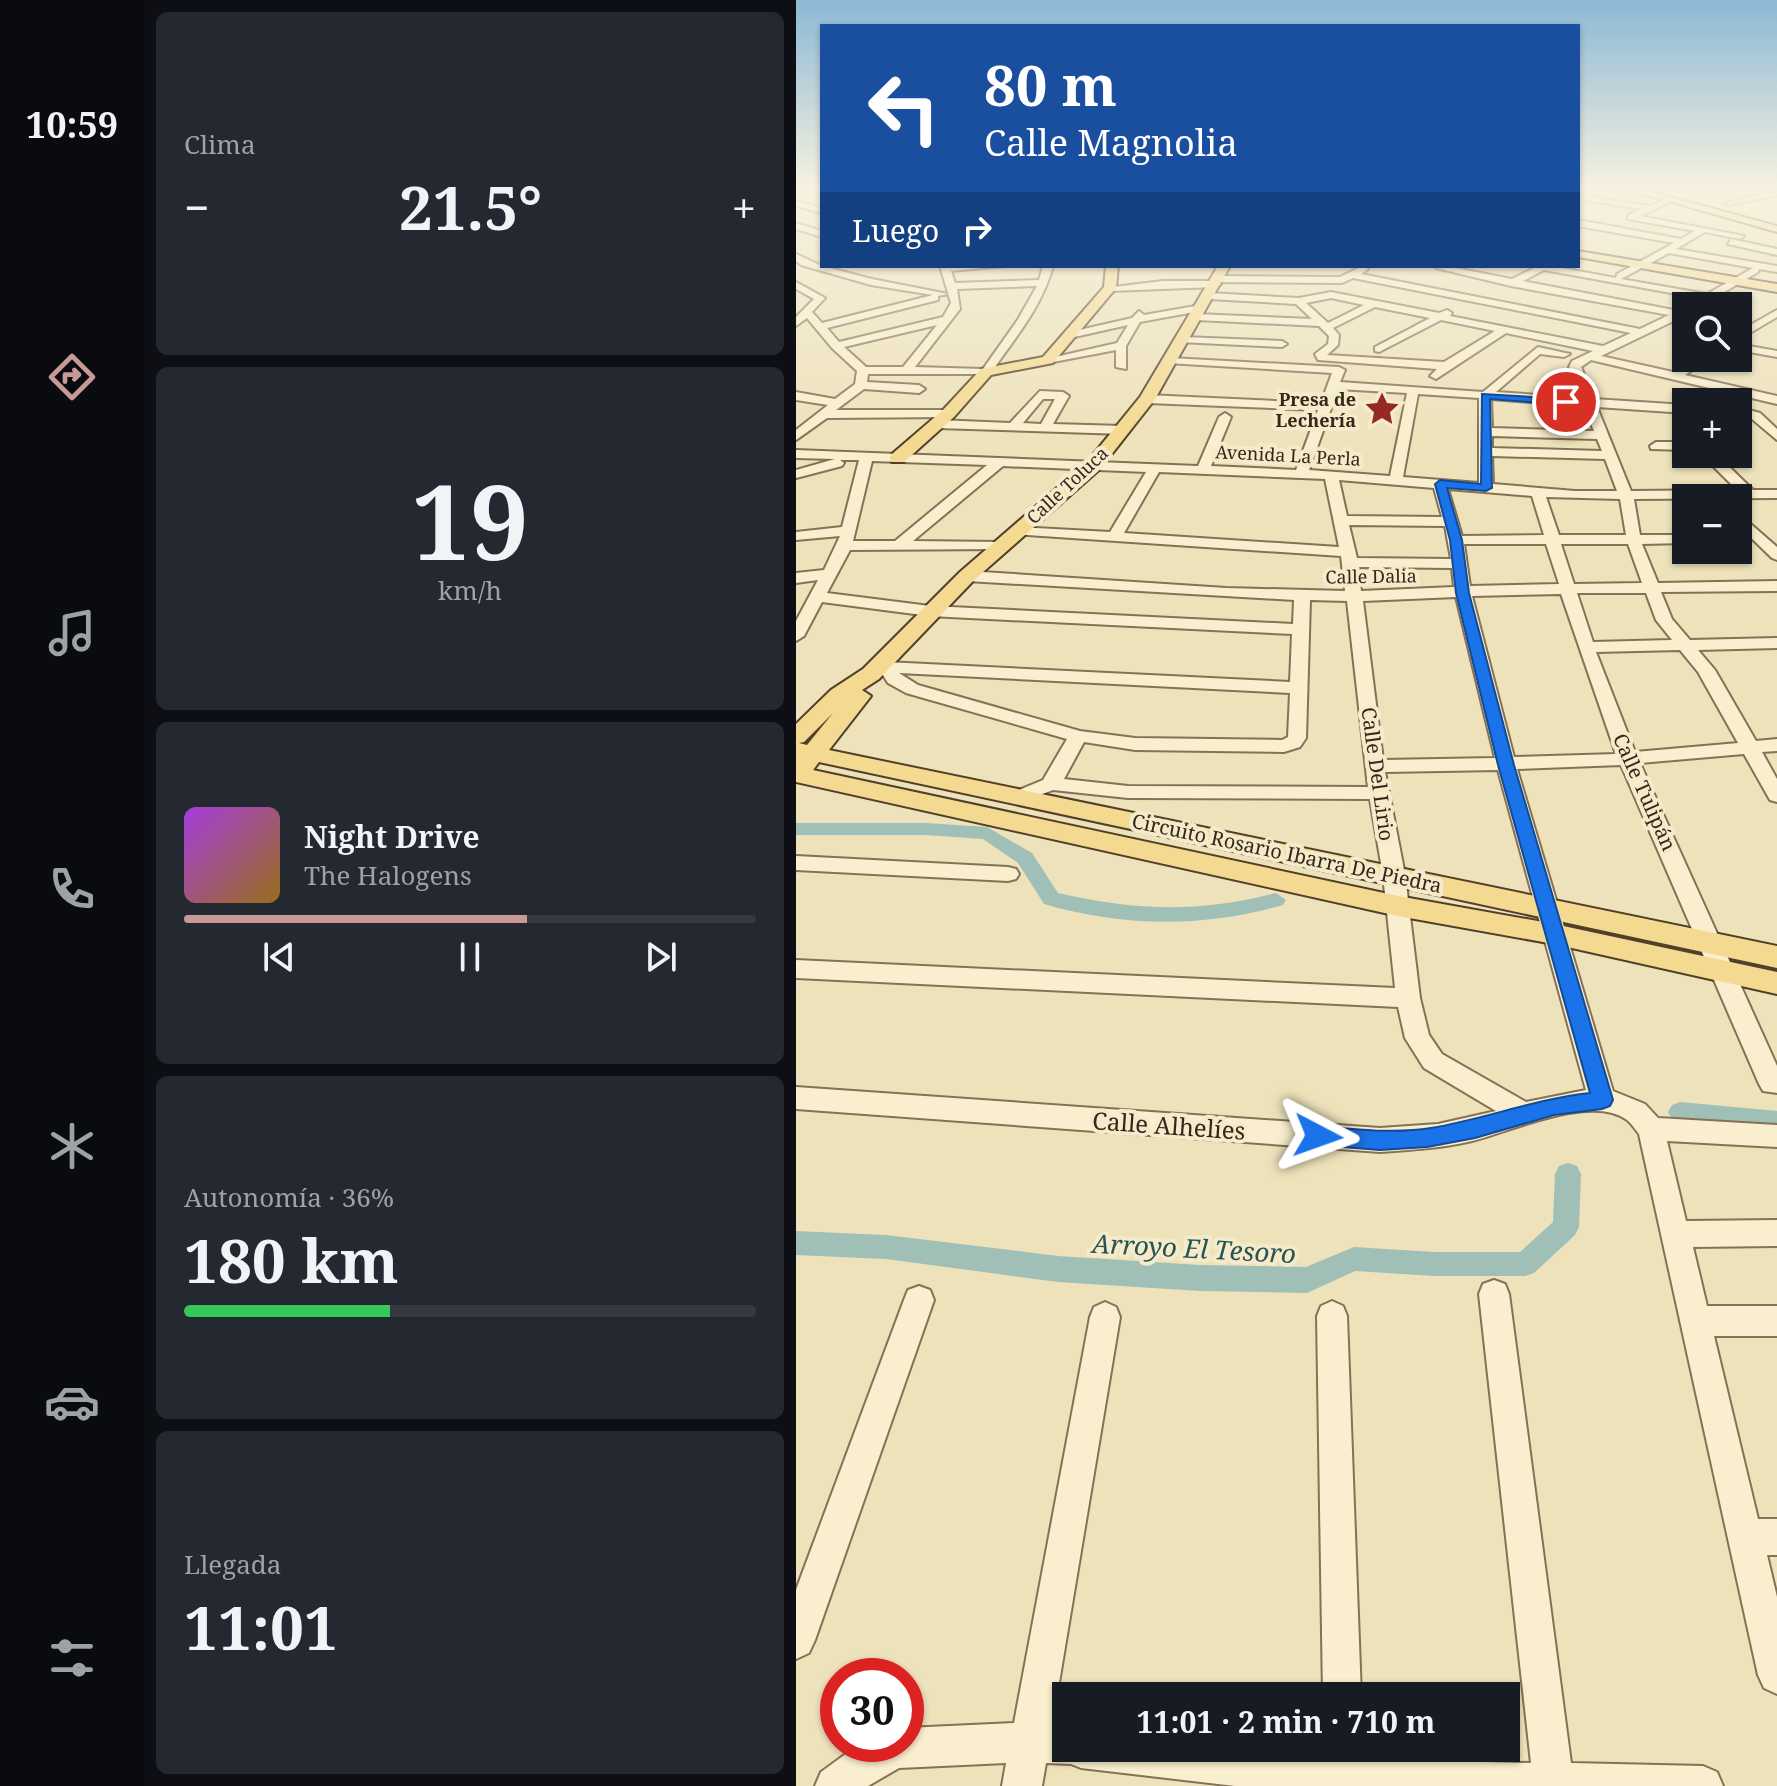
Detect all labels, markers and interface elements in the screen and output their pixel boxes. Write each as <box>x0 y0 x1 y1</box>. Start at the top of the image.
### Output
text: 80 m <box>984 46 1117 122</box>
icon: left <box>852 56 956 160</box>
text: 10:59 <box>26 100 118 149</box>
text: Calle Magnolia <box>984 118 1238 167</box>
text: Clima <box>184 126 256 162</box>
text: 21.5° <box>399 166 542 248</box>
text: − <box>184 177 209 237</box>
text: + <box>731 177 756 237</box>
icon: right <box>955 208 999 252</box>
text: Luego <box>852 210 939 251</box>
map controls <box>1672 292 1752 564</box>
button: search <box>1672 292 1752 372</box>
icon: directions <box>44 349 100 405</box>
pin <box>1532 368 1600 436</box>
icon: arrive <box>1544 380 1588 424</box>
place label: Presa de Lechería <box>1276 387 1356 432</box>
button: + <box>1672 388 1752 468</box>
place icon: Presa de Lechería <box>1363 390 1401 428</box>
street label: Avenida La Perla <box>1215 439 1361 471</box>
street label: Calle Toluca <box>1021 441 1113 529</box>
text: 19 <box>411 449 529 590</box>
button: − <box>1672 484 1752 564</box>
street label: Calle Dalia <box>1325 563 1417 589</box>
text: km/h <box>438 572 502 608</box>
icon: music <box>44 605 100 661</box>
street label: Calle Del Lirio <box>1355 705 1401 843</box>
street label: Calle Tulipán <box>1607 729 1683 855</box>
street label: Circuito Rosario Ibarra De Piedra <box>1130 807 1444 899</box>
text: Night Drive <box>304 816 480 857</box>
text: The Halogens <box>304 857 472 893</box>
icon: phone <box>44 861 100 917</box>
icon: previous <box>257 935 301 979</box>
icon: pause <box>448 935 492 979</box>
icon: next <box>639 935 683 979</box>
position arrow <box>1276 1094 1360 1178</box>
street label: Calle Alhelíes <box>1091 1103 1247 1147</box>
icon: climate <box>44 1118 100 1174</box>
text: Autonomía · 36% <box>184 1179 394 1215</box>
text: 180 km <box>184 1219 399 1301</box>
water label: Arroyo El Tesoro <box>1089 1225 1297 1271</box>
icon: car <box>44 1374 100 1430</box>
text: Llegada <box>184 1546 281 1582</box>
text: 11:01 <box>184 1586 338 1668</box>
icon: filters <box>44 1630 100 1686</box>
speed limit sign: 30 <box>820 1658 924 1762</box>
text: 11:01 · 2 min · 710 m <box>1137 1701 1435 1742</box>

